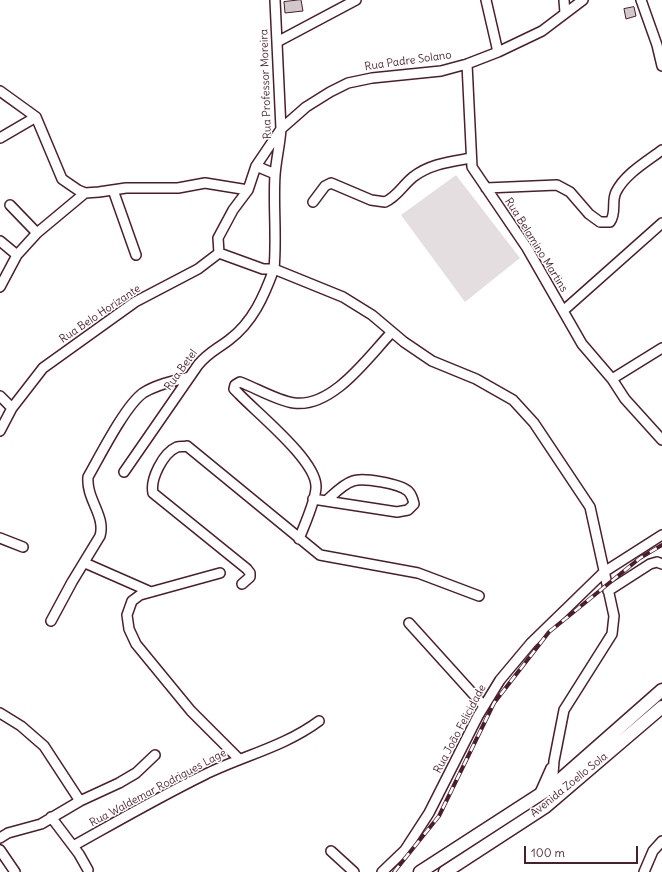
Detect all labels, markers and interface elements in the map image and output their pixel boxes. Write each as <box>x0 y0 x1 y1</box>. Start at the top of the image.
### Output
street label: Rua Professor Moreira <box>257 29 275 139</box>
street label: Rua Padre Solano <box>364 48 452 74</box>
street label: Rua Belamino Martins <box>502 195 570 295</box>
street label: Rua Belo Horizante <box>57 282 143 346</box>
street label: Rua Betel <box>162 347 200 393</box>
street label: Rua João Felicidade <box>431 682 489 776</box>
street label: Rua Waldemar Rodrigues Lage <box>87 746 229 830</box>
street label: Avenida Zoello Sola <box>528 750 610 820</box>
scale bar <box>526 838 640 864</box>
text: 100 m <box>531 845 565 860</box>

